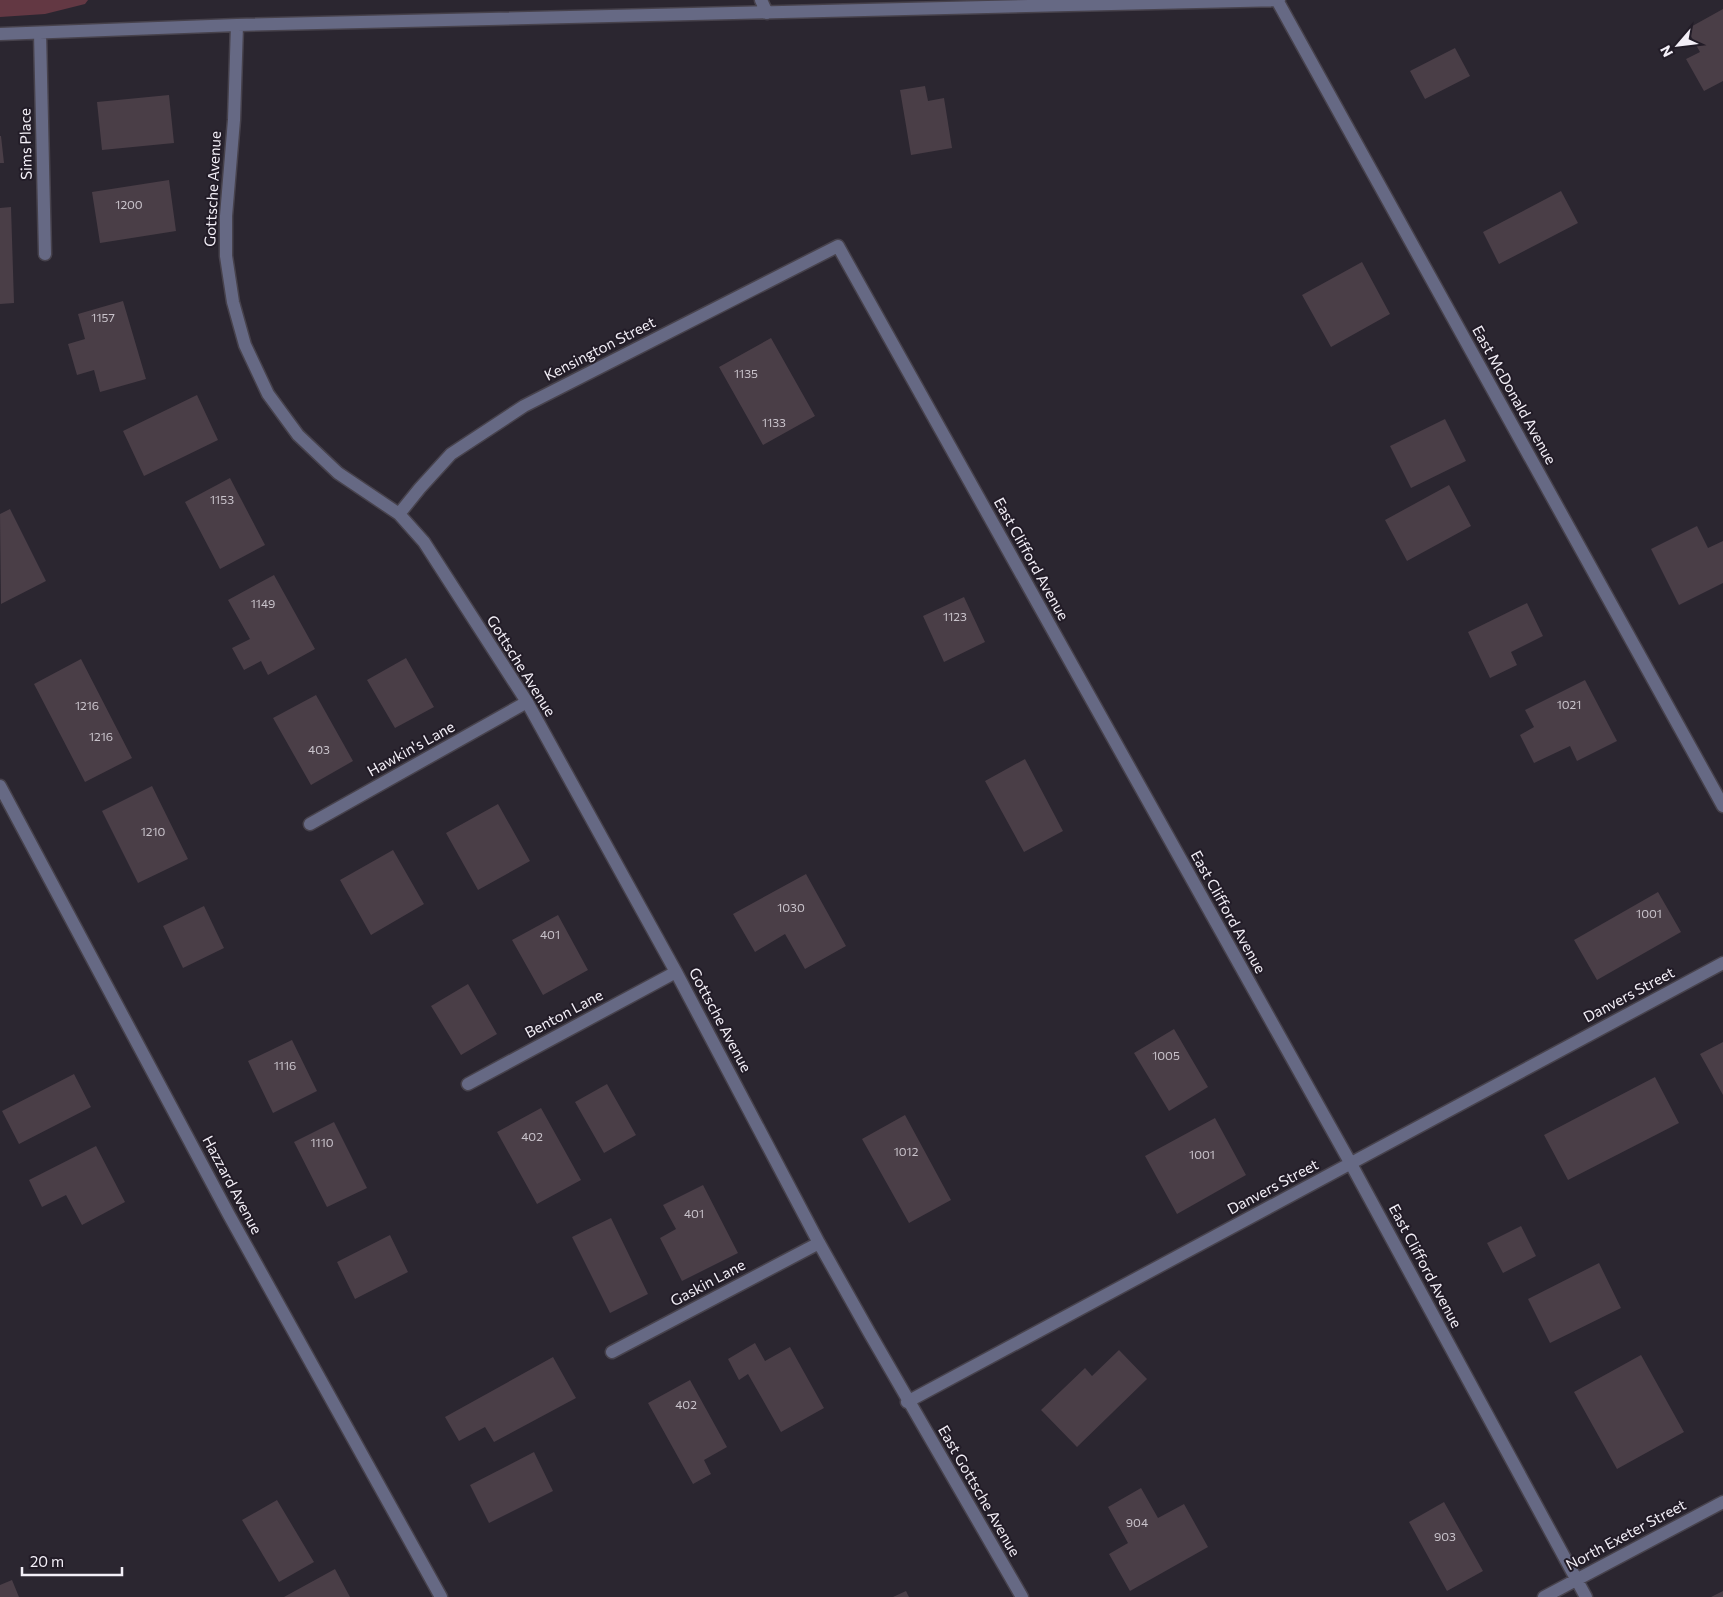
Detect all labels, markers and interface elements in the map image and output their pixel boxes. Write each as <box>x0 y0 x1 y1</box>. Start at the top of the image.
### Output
north arrow <box>1653 20 1703 70</box>
text: N <box>1656 43 1676 60</box>
street label: Sims Place <box>15 108 35 180</box>
street label: Gottsche Avenue <box>200 131 224 247</box>
house number: 1200 <box>115 197 143 211</box>
house number: 1157 <box>91 310 115 324</box>
street label: Kensington Street <box>541 312 658 384</box>
street label: East McDonald Avenue <box>1469 322 1561 467</box>
house number: 1135 <box>734 366 758 380</box>
house number: 1133 <box>762 415 786 429</box>
house number: 1153 <box>210 492 234 506</box>
street label: East Clifford Avenue <box>991 494 1073 623</box>
house number: 1149 <box>251 596 275 610</box>
house number: 1123 <box>943 609 967 623</box>
street label: Gottsche Avenue <box>484 612 560 719</box>
house number: 1021 <box>1557 697 1581 711</box>
house number: 1216 <box>75 698 99 712</box>
street label: Hawkin's Lane <box>364 717 457 780</box>
house number: 1216 <box>89 729 113 743</box>
house number: 403 <box>308 742 330 756</box>
house number: 1210 <box>141 824 166 838</box>
street label: East Clifford Avenue <box>1188 847 1270 976</box>
house number: 1030 <box>777 900 805 914</box>
house number: 1001 <box>1636 906 1662 920</box>
house number: 401 <box>540 927 560 941</box>
street label: Danvers Street <box>1580 963 1677 1026</box>
street label: Gottsche Avenue <box>686 964 756 1075</box>
street label: Benton Lane <box>522 985 606 1041</box>
house number: 1005 <box>1152 1048 1180 1062</box>
house number: 1116 <box>274 1058 296 1072</box>
house number: 402 <box>521 1129 543 1143</box>
street label: Hazzard Avenue <box>199 1132 266 1237</box>
house number: 1110 <box>310 1135 334 1149</box>
house number: 1012 <box>894 1144 919 1158</box>
house number: 1001 <box>1189 1147 1215 1161</box>
street label: Danvers Street <box>1224 1155 1321 1218</box>
street label: East Clifford Avenue <box>1386 1200 1466 1331</box>
house number: 401 <box>684 1206 704 1220</box>
street label: Gaskin Lane <box>667 1255 748 1309</box>
house number: 402 <box>675 1397 697 1411</box>
street label: East Gottsche Avenue <box>935 1422 1025 1559</box>
street label: North Exeter Street <box>1562 1495 1689 1573</box>
house number: 904 <box>1126 1515 1148 1529</box>
house number: 903 <box>1434 1529 1456 1543</box>
scale bar <box>22 1544 122 1576</box>
text: 20 m <box>30 1552 64 1570</box>

